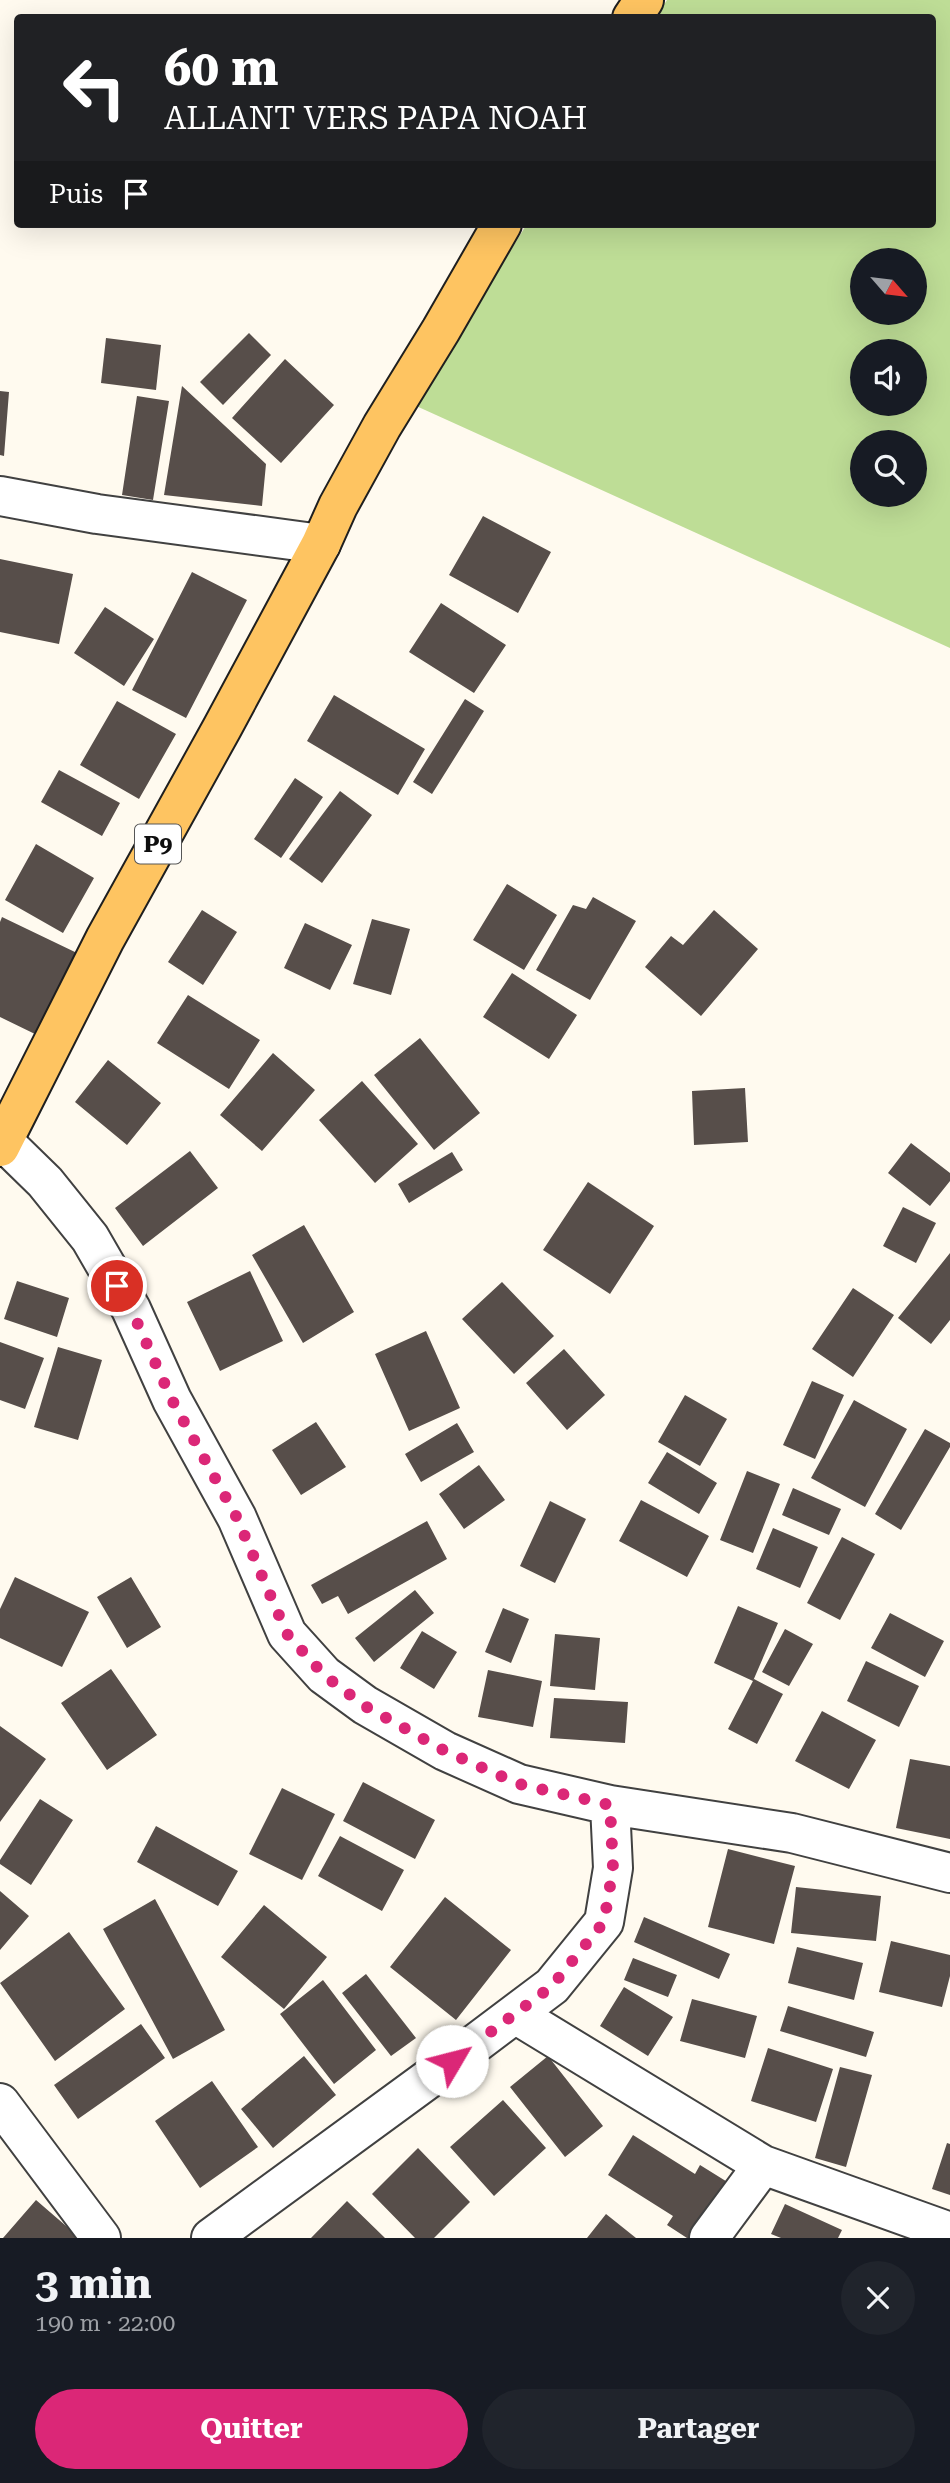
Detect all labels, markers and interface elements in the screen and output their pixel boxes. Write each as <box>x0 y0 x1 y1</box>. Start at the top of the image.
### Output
text: 60 m <box>164 40 279 97</box>
icon: left <box>49 42 140 133</box>
text: ALLANT VERS PAPA NOAH <box>164 99 587 137</box>
icon: arrive <box>117 175 155 213</box>
text: Puis <box>49 179 103 209</box>
north arrow <box>850 248 928 326</box>
map controls <box>850 248 927 507</box>
button: sound <box>850 339 927 416</box>
button: search <box>850 430 927 507</box>
road number: P9 <box>135 824 181 864</box>
pin <box>87 1256 147 1316</box>
icon: arrive <box>98 1267 136 1305</box>
position arrow <box>415 2024 489 2098</box>
text: 3 min <box>35 2259 152 2308</box>
button: close <box>841 2261 915 2335</box>
text: 190 m · 22:00 <box>35 2310 175 2337</box>
button: Quitter <box>35 2389 468 2469</box>
button: Partager <box>482 2389 915 2469</box>

